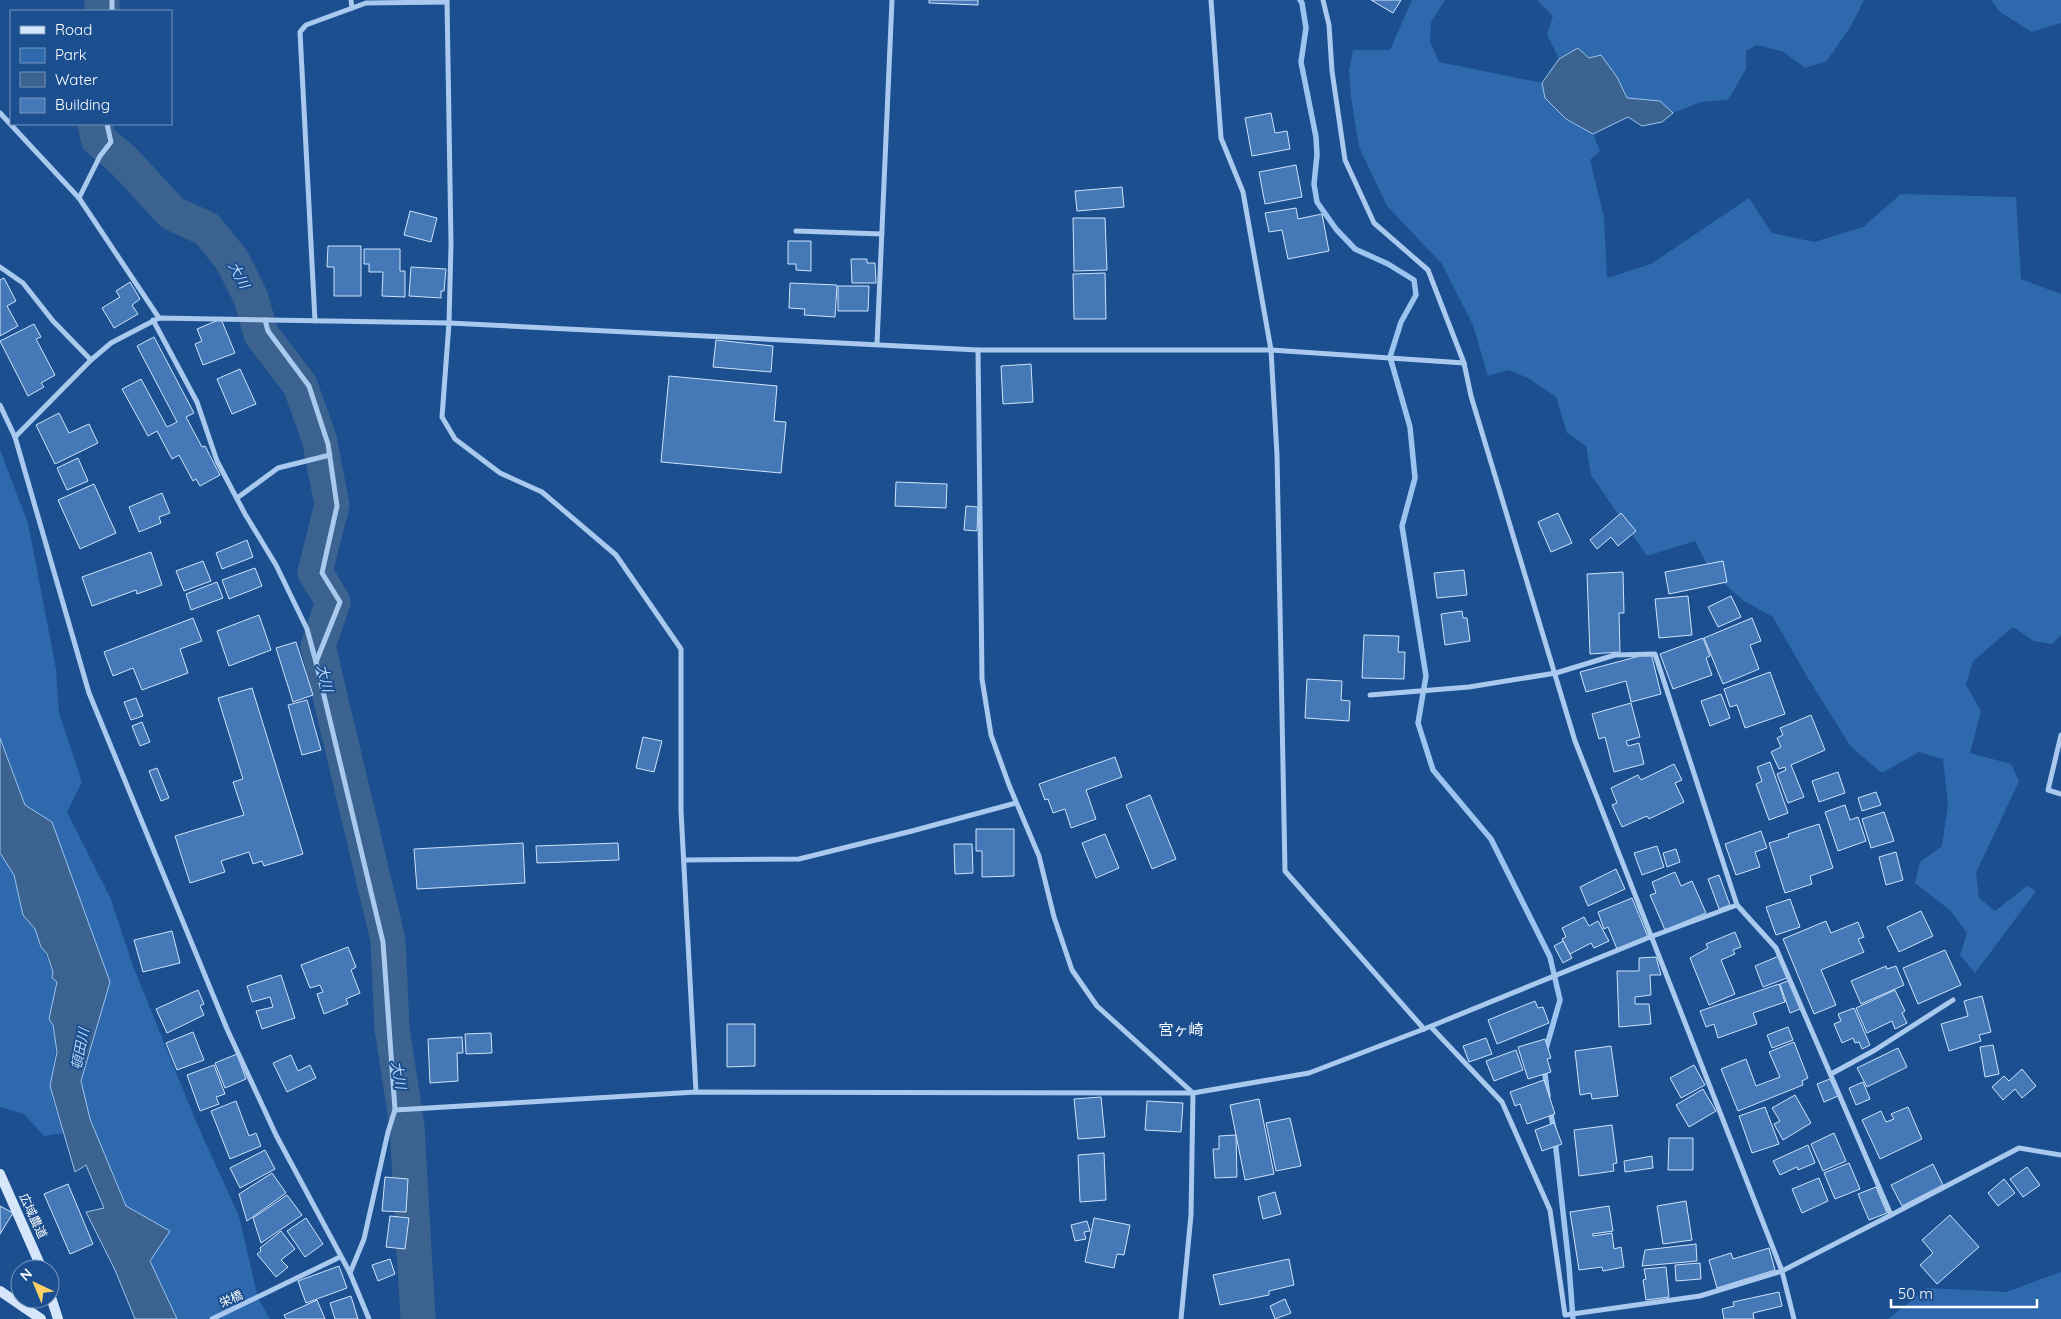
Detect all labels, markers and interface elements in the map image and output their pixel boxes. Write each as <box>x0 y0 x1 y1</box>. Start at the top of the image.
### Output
legend <box>10 10 172 125</box>
text: Road <box>55 20 92 39</box>
text: Park <box>55 45 87 64</box>
text: Water <box>55 70 98 89</box>
text: Building <box>55 95 110 114</box>
water label: 大川 <box>224 258 254 293</box>
water label: 大川 <box>313 662 337 696</box>
district label: 宮ヶ崎 <box>1158 1020 1204 1039</box>
water label: 頓田川 <box>67 1025 93 1071</box>
water label: 大川 <box>388 1060 410 1092</box>
street label: 広域農道 <box>17 1191 50 1241</box>
north arrow <box>10 1259 60 1309</box>
text: N <box>16 1265 36 1285</box>
scale bar <box>1891 1276 2037 1308</box>
text: 50 m <box>1898 1284 1933 1303</box>
street label: 栄橋 <box>217 1287 245 1310</box>

